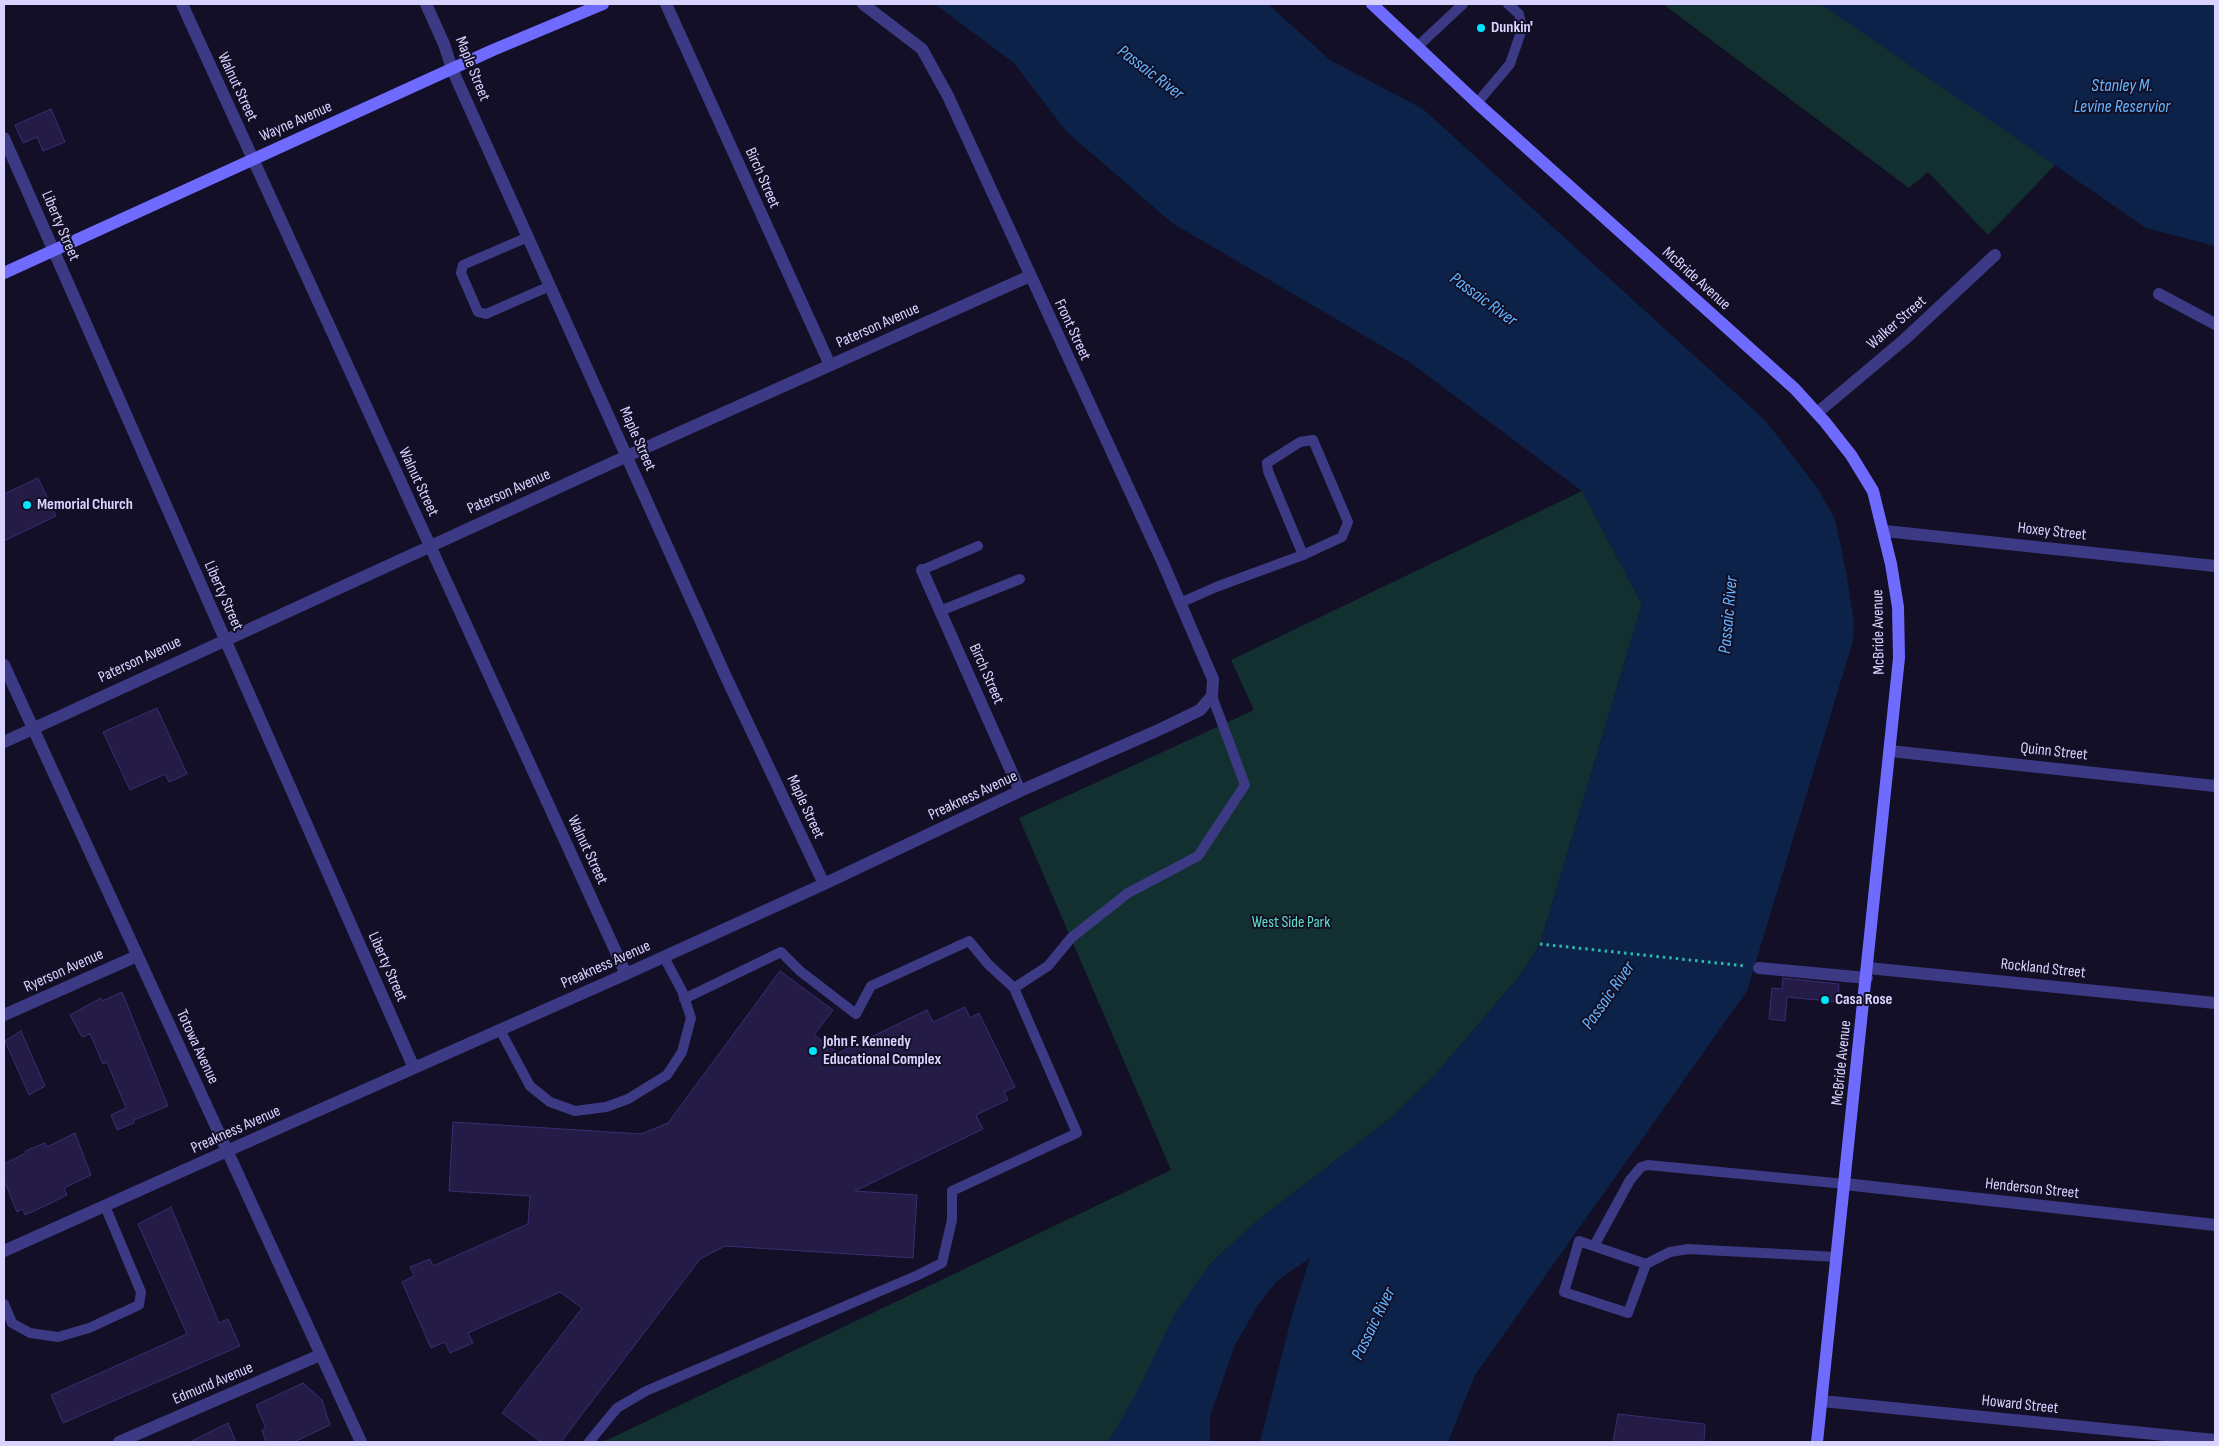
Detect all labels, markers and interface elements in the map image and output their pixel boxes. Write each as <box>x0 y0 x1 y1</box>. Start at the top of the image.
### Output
place label: Dunkin' <box>1491 18 1533 38</box>
marker: Dunkin' <box>1475 22 1487 34</box>
street label: Maple Street <box>450 34 494 104</box>
water label: Passaic River <box>1112 41 1188 105</box>
street label: Walnut Street <box>213 49 261 125</box>
water label: Stanley M. Levine Reservior <box>2074 75 2170 118</box>
street label: Wayne Avenue <box>257 98 335 146</box>
street label: Birch Street <box>740 145 784 211</box>
street label: Liberty Street <box>37 188 83 264</box>
street label: McBride Avenue <box>1658 243 1734 315</box>
water label: Passaic River <box>1445 268 1521 332</box>
street label: Walker Street <box>1863 292 1931 354</box>
street label: Front Street <box>1050 296 1094 364</box>
street label: Paterson Avenue <box>833 299 923 353</box>
street label: Maple Street <box>614 404 660 474</box>
street label: Walnut Street <box>394 444 442 520</box>
street label: Paterson Avenue <box>464 465 554 519</box>
place label: Memorial Church <box>37 495 133 515</box>
marker: Memorial Church <box>21 499 33 511</box>
street label: Hoxey Street <box>2017 519 2087 545</box>
street label: Liberty Street <box>199 558 247 634</box>
water label: Passaic River <box>1715 575 1743 655</box>
street label: McBride Avenue <box>1869 589 1889 675</box>
street label: Paterson Avenue <box>96 632 184 688</box>
street label: Birch Street <box>964 641 1008 707</box>
street label: Quinn Street <box>2019 739 2089 765</box>
street label: Preakness Avenue <box>925 767 1021 825</box>
street label: Maple Street <box>782 772 828 842</box>
street label: Walnut Street <box>563 812 611 888</box>
park label: West Side Park <box>1252 913 1330 933</box>
street label: Liberty Street <box>363 929 411 1005</box>
street label: Preakness Avenue <box>558 937 654 993</box>
street label: Ryerson Avenue <box>21 945 107 997</box>
street label: Rockland Street <box>2000 955 2086 983</box>
water label: Passaic River <box>1578 958 1640 1034</box>
place label: Casa Rose <box>1835 990 1892 1010</box>
marker: Casa Rose <box>1819 994 1831 1006</box>
street label: Totowa Avenue <box>171 1007 223 1087</box>
street label: McBride Avenue <box>1828 1020 1856 1106</box>
place label: John F. Kennedy Educational Complex <box>823 1032 941 1070</box>
marker: John F. Kennedy Educational Complex <box>807 1045 819 1057</box>
street label: Preakness Avenue <box>188 1102 284 1158</box>
street label: Henderson Street <box>1984 1175 2080 1203</box>
water label: Passaic River <box>1347 1284 1401 1364</box>
street label: Edmund Avenue <box>170 1358 256 1410</box>
street label: Howard Street <box>1981 1391 2059 1419</box>

